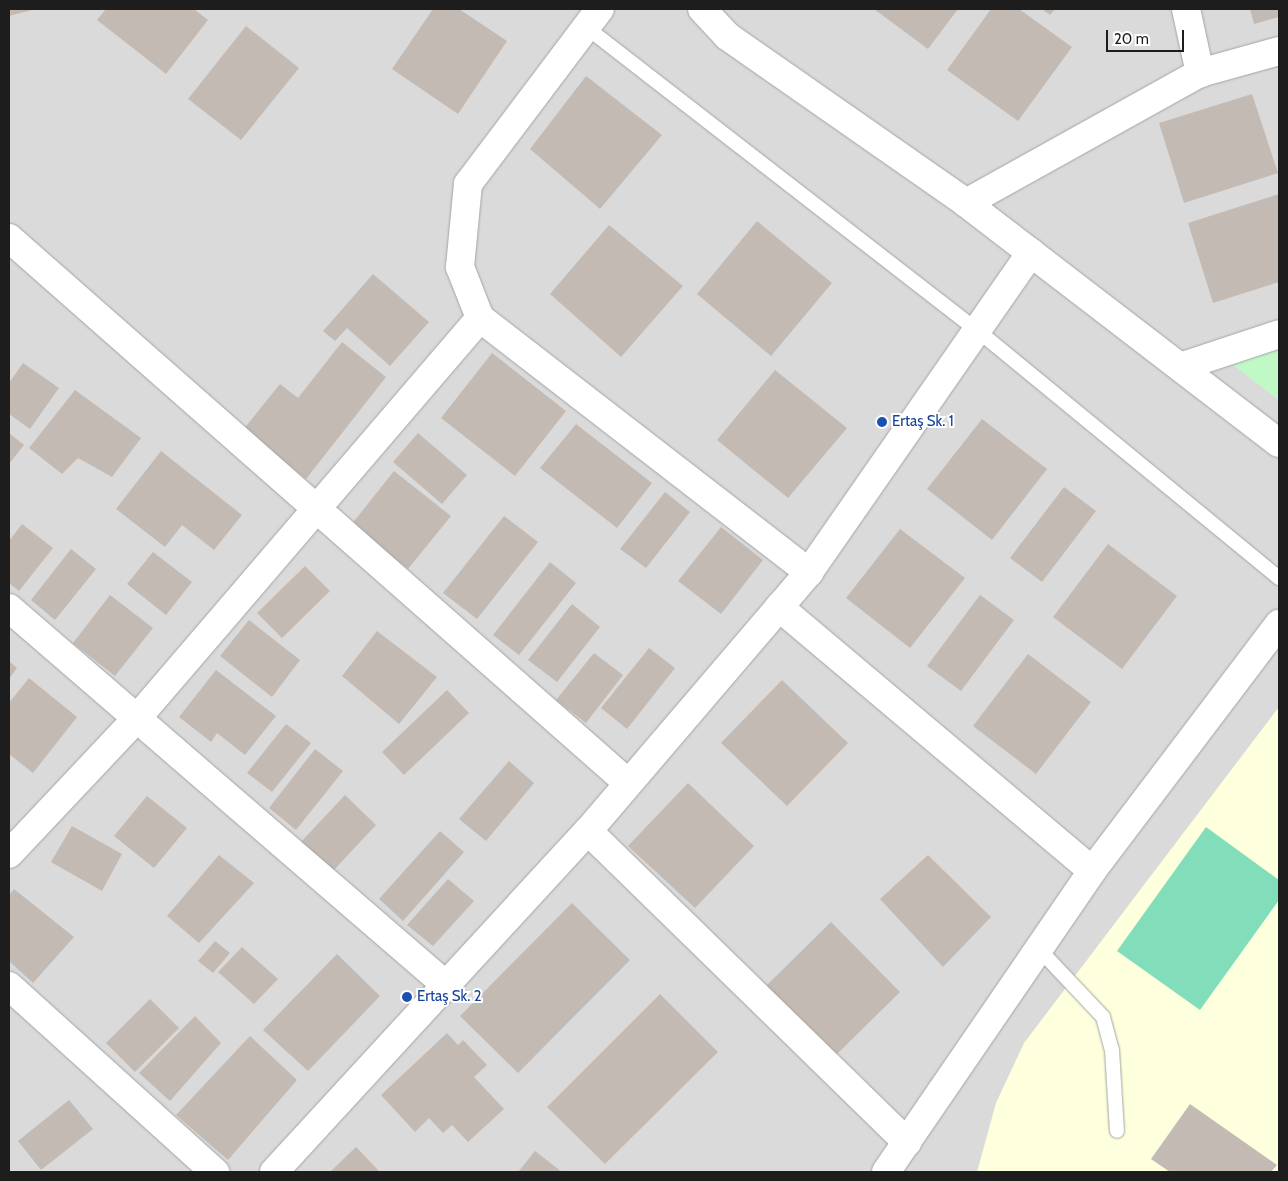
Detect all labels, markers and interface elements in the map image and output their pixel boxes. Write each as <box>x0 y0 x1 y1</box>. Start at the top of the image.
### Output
scale bar <box>1108 20 1186 52</box>
text: 20 m <box>1114 30 1149 48</box>
place label: Ertaş Sk. 1 <box>892 413 954 431</box>
marker: Ertaş Sk. 1 <box>876 416 888 428</box>
place label: Ertaş Sk. 2 <box>417 988 481 1006</box>
marker: Ertaş Sk. 2 <box>401 991 413 1003</box>

